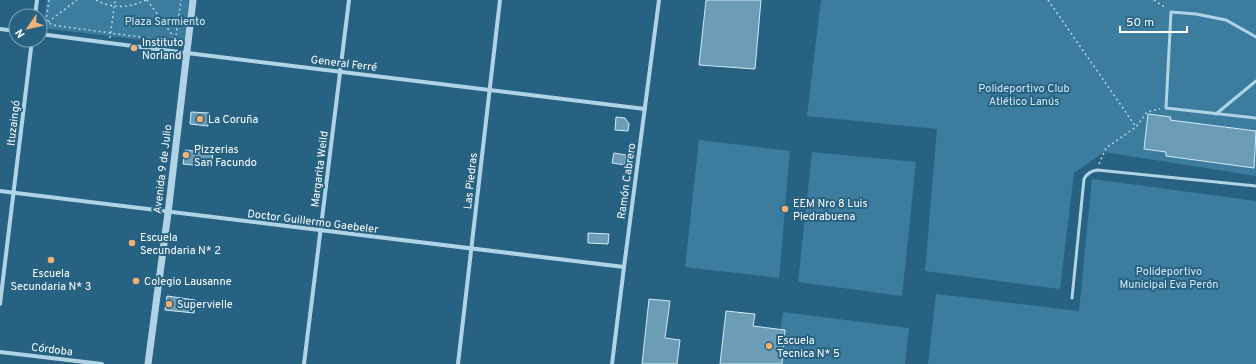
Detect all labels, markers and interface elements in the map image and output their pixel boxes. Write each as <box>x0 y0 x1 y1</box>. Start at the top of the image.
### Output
north arrow <box>8 8 48 48</box>
scale bar <box>1120 8 1187 34</box>
park label: Plaza Sarmiento <box>125 15 205 29</box>
text: 50 m <box>1126 15 1154 31</box>
text: N <box>13 26 29 40</box>
place label: Instituto Norland <box>142 36 183 63</box>
marker: Instituto Norland <box>129 43 139 53</box>
street label: General Ferré <box>310 53 378 75</box>
park label: Polideportivo Club Atlético Lanús <box>978 82 1070 109</box>
street label: Ituzaingó <box>4 99 24 147</box>
place label: La Coruña <box>208 113 258 127</box>
marker: La Coruña <box>195 114 205 124</box>
street label: Avenida 9 de Julio <box>151 124 175 215</box>
street label: Margarita Weild <box>308 130 332 208</box>
street label: Ramón Cabrero <box>615 142 639 220</box>
place label: Pizzerias San Facundo <box>194 143 257 170</box>
marker: Pizzerias San Facundo <box>181 150 191 160</box>
street label: Las Piedras <box>461 152 481 210</box>
place label: EEM Nro 8 Luis Piedrabuena <box>793 197 868 224</box>
marker: EEM Nro 8 Luis Piedrabuena <box>780 204 790 214</box>
street label: Doctor Guillermo Gaebeler <box>247 207 380 237</box>
place label: Escuela Secundaria N* 2 <box>140 231 221 258</box>
marker: Escuela Secundaria N* 2 <box>127 238 137 248</box>
marker: Escuela Secundaria N* 3 <box>46 255 56 265</box>
park label: Polideportivo Municipal Eva Perón <box>1119 265 1219 292</box>
place label: Escuela Secundaria N* 3 <box>11 267 91 294</box>
place label: Colegio Lausanne <box>144 275 232 289</box>
marker: Colegio Lausanne <box>131 276 141 286</box>
place label: Supervielle <box>177 298 233 312</box>
marker: Supervielle <box>164 299 174 309</box>
place label: Escuela Tecnica N* 5 <box>777 334 840 361</box>
street label: Córdoba <box>30 340 74 360</box>
marker: Escuela Tecnica N* 5 <box>764 341 774 351</box>

